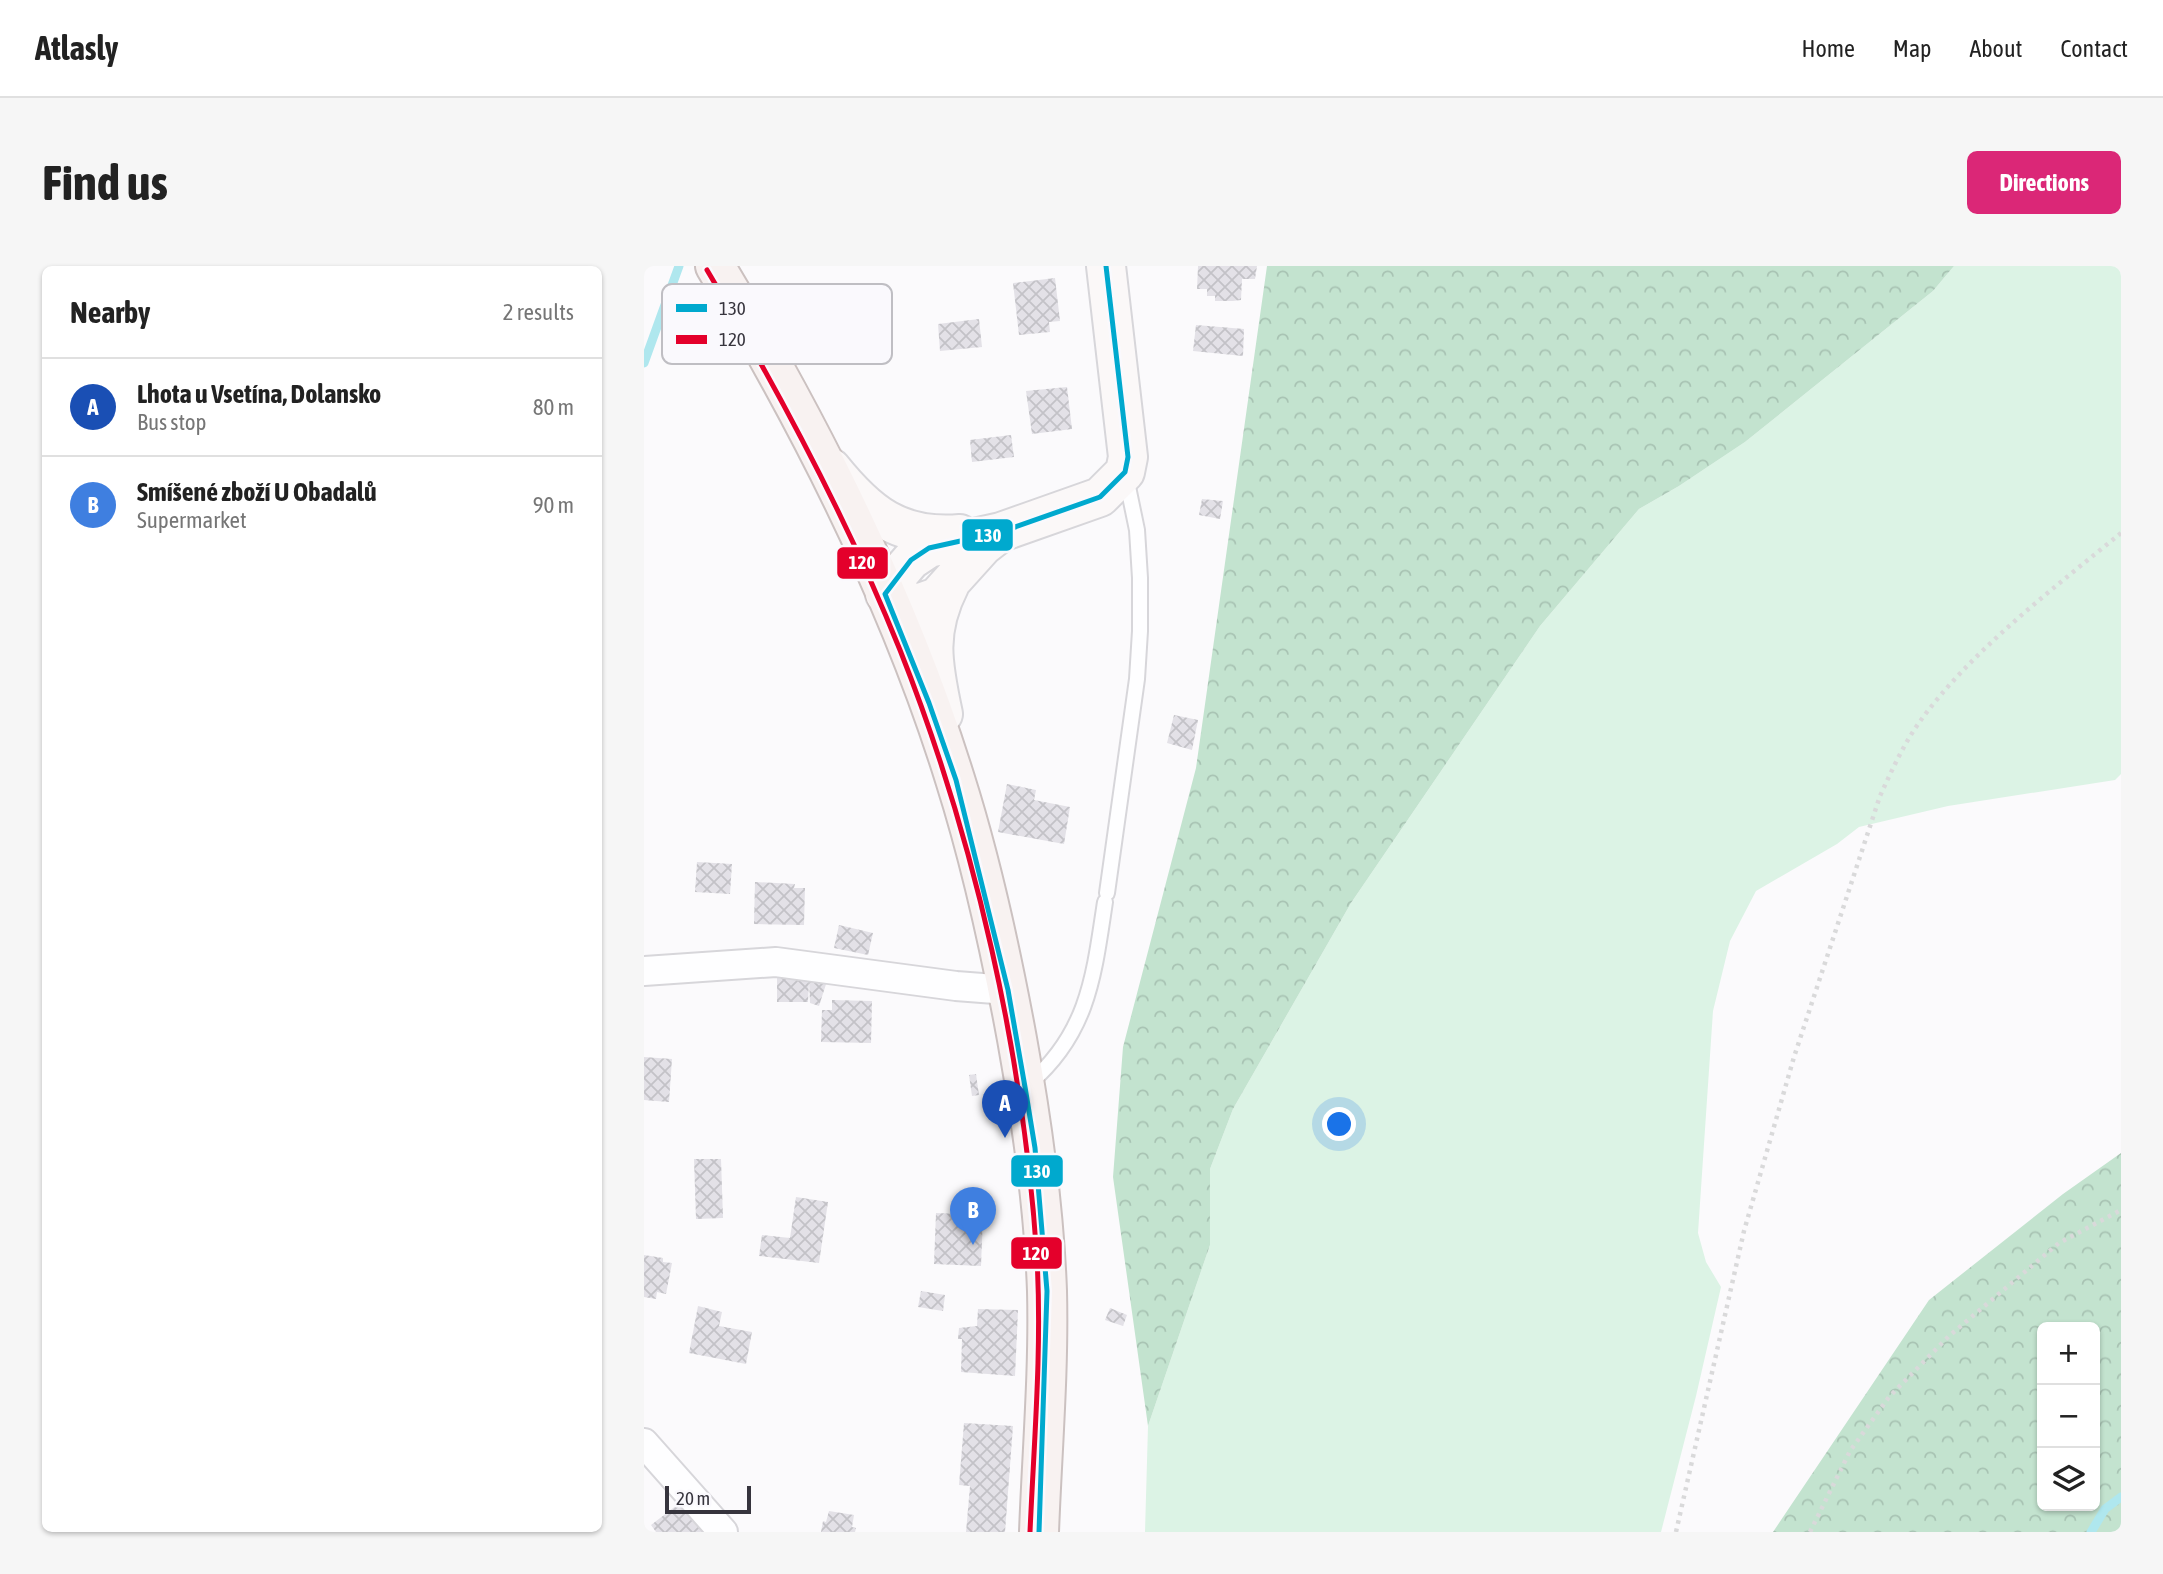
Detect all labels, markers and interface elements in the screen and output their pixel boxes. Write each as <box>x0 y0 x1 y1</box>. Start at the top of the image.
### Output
text: Atlasly <box>35 29 118 67</box>
text: Home <box>1801 35 1855 62</box>
text: Map <box>1893 35 1931 62</box>
text: About <box>1969 35 2022 62</box>
text: Contact <box>2060 35 2128 62</box>
button: Directions <box>1967 151 2121 214</box>
text: Find us <box>42 154 168 210</box>
legend <box>662 284 892 364</box>
text: Nearby <box>70 295 150 329</box>
text: 130 <box>719 297 746 319</box>
text: 2 results <box>503 299 574 325</box>
text: 120 <box>719 328 746 350</box>
text: Lhota u Vsetína, Dolansko <box>137 379 381 409</box>
text: A <box>87 394 99 420</box>
text: 80 m <box>533 394 574 420</box>
text: Bus stop <box>137 409 207 435</box>
text: Smíšené zboží U Obadalů <box>137 477 377 507</box>
text: B <box>88 492 98 518</box>
text: 90 m <box>533 492 574 518</box>
text: Supermarket <box>137 507 247 533</box>
line badge: 130 <box>961 518 1014 552</box>
text: 130 <box>975 524 1001 546</box>
line badge: 120 <box>836 546 889 580</box>
text: 120 <box>849 551 875 573</box>
pin: A <box>982 1080 1028 1138</box>
your location <box>1322 1107 1356 1141</box>
line badge: 130 <box>1010 1154 1064 1188</box>
text: 130 <box>1024 1160 1050 1182</box>
pin: B <box>950 1187 996 1245</box>
line badge: 120 <box>1010 1236 1063 1270</box>
text: 120 <box>1023 1242 1049 1264</box>
map controls <box>2037 1322 2100 1511</box>
button: + <box>2037 1322 2100 1385</box>
button: − <box>2037 1385 2100 1448</box>
button: layers <box>2037 1448 2100 1511</box>
scale bar <box>665 1483 751 1515</box>
text: 20 m <box>676 1487 710 1509</box>

